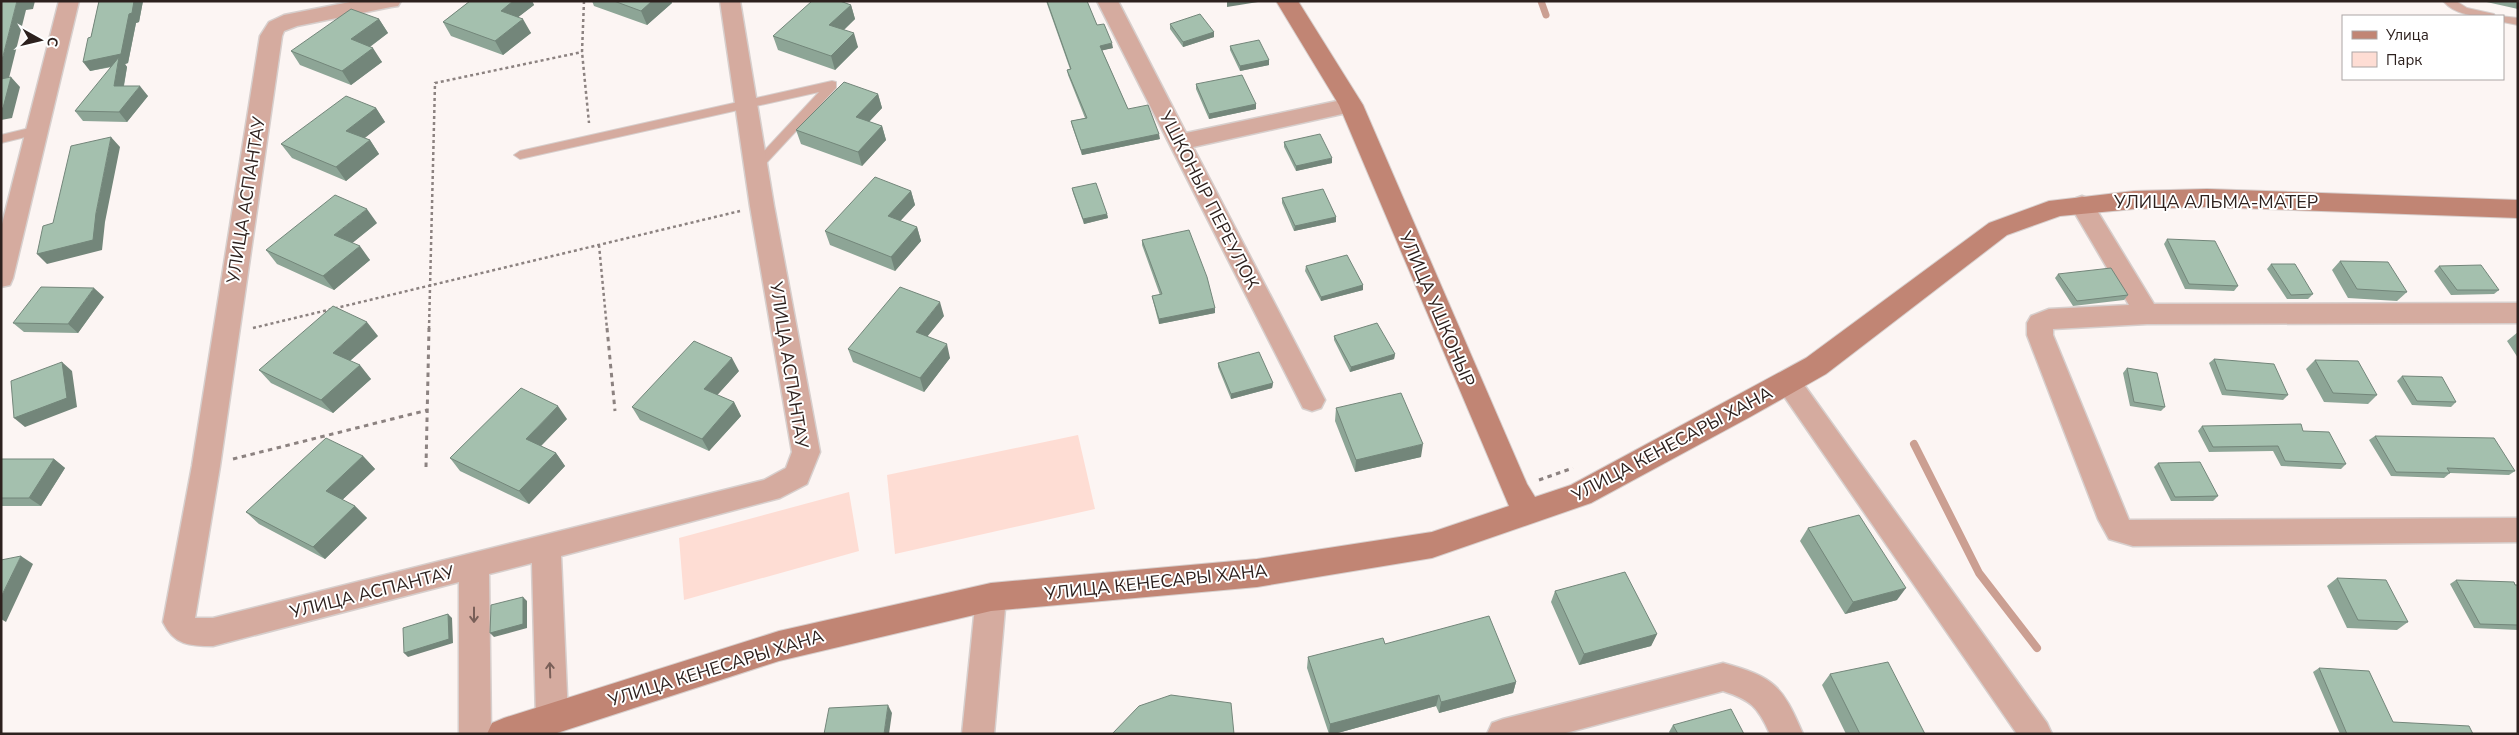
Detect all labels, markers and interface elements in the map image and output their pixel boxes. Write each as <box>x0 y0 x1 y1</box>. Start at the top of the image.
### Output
north arrow <box>15 15 65 65</box>
legend <box>2342 15 2504 80</box>
text: Улица <box>2385 25 2429 45</box>
text: С <box>42 36 62 48</box>
text: Парк <box>2386 50 2422 70</box>
street label: УШКОНЫР ПЕРЕУЛОК <box>1153 106 1265 294</box>
street label: УЛИЦА АСПАНТАУ <box>221 114 271 286</box>
street label: УЛИЦА АЛЬМА-МАТЕР <box>2113 190 2318 214</box>
street label: УЛИЦА УШКОНЫР <box>1393 227 1481 390</box>
street label: УЛИЦА АСПАНТАУ <box>764 279 814 451</box>
street label: УЛИЦА КЕНЕСАРЫ ХАНА <box>1567 381 1777 508</box>
street label: УЛИЦА КЕНЕСАРЫ ХАНА <box>1042 558 1269 606</box>
street label: УЛИЦА АСПАНТАУ <box>286 560 457 624</box>
one-way arrow <box>470 607 479 623</box>
street label: УЛИЦА КЕНЕСАРЫ ХАНА <box>604 624 827 713</box>
one-way arrow <box>545 662 555 678</box>

